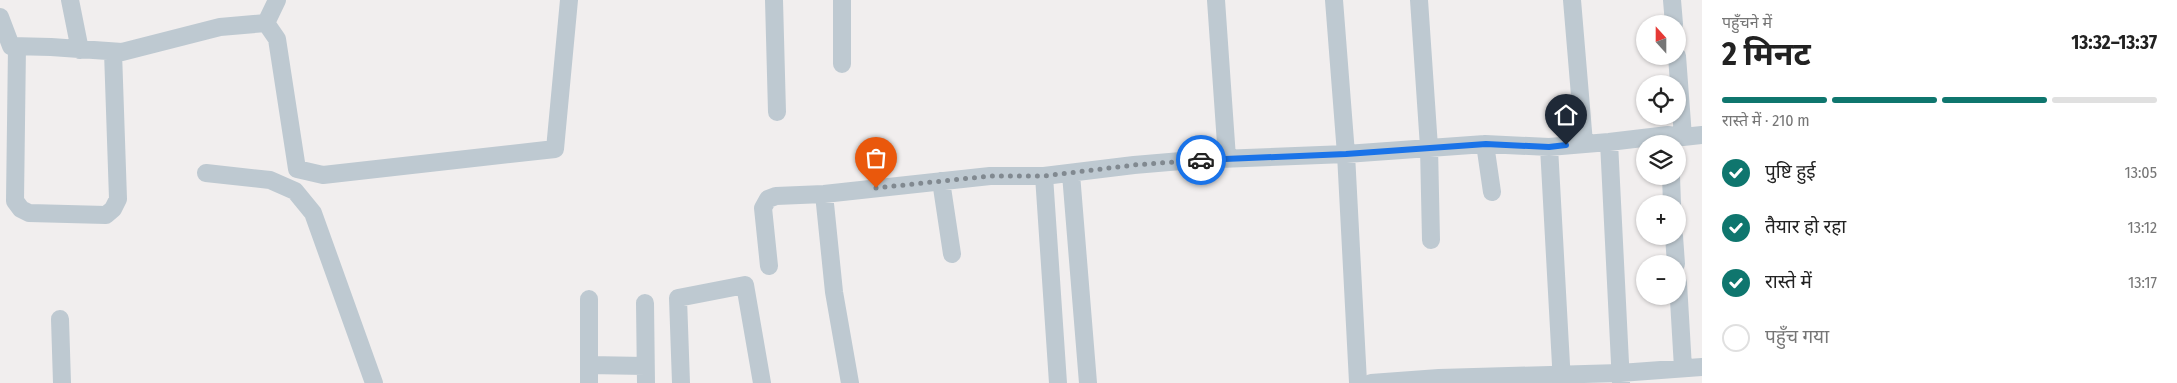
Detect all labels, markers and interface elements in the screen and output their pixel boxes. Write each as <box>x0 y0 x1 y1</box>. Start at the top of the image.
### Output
text: पहुँचने में <box>1722 13 1772 32</box>
north arrow <box>1636 15 1686 65</box>
map controls <box>1636 15 1686 305</box>
text: 13:32–13:37 <box>2071 31 2157 54</box>
text: 2 मिनट <box>1722 35 1811 73</box>
button: locate <box>1636 75 1686 125</box>
pin <box>1545 94 1587 145</box>
icon: home <box>1552 101 1580 129</box>
text: रास्ते में · 210 m <box>1722 111 1810 130</box>
courier <box>1176 135 1226 185</box>
button: layers <box>1636 135 1686 185</box>
pin <box>855 137 897 188</box>
icon: bag <box>862 144 890 172</box>
icon: car <box>1187 146 1215 174</box>
icon: check <box>1722 159 1750 187</box>
text: पुष्टि हुई <box>1765 160 1816 183</box>
text: 13:05 <box>2124 163 2157 182</box>
button: + <box>1636 195 1686 245</box>
icon: check <box>1722 214 1750 242</box>
text: तैयार हो रहा <box>1765 215 1846 238</box>
text: 13:12 <box>2128 218 2157 237</box>
button: − <box>1636 255 1686 305</box>
icon: check <box>1722 269 1750 297</box>
text: रास्ते में <box>1765 270 1812 293</box>
text: 13:17 <box>2128 273 2157 292</box>
text: पहुँच गया <box>1765 325 1829 348</box>

